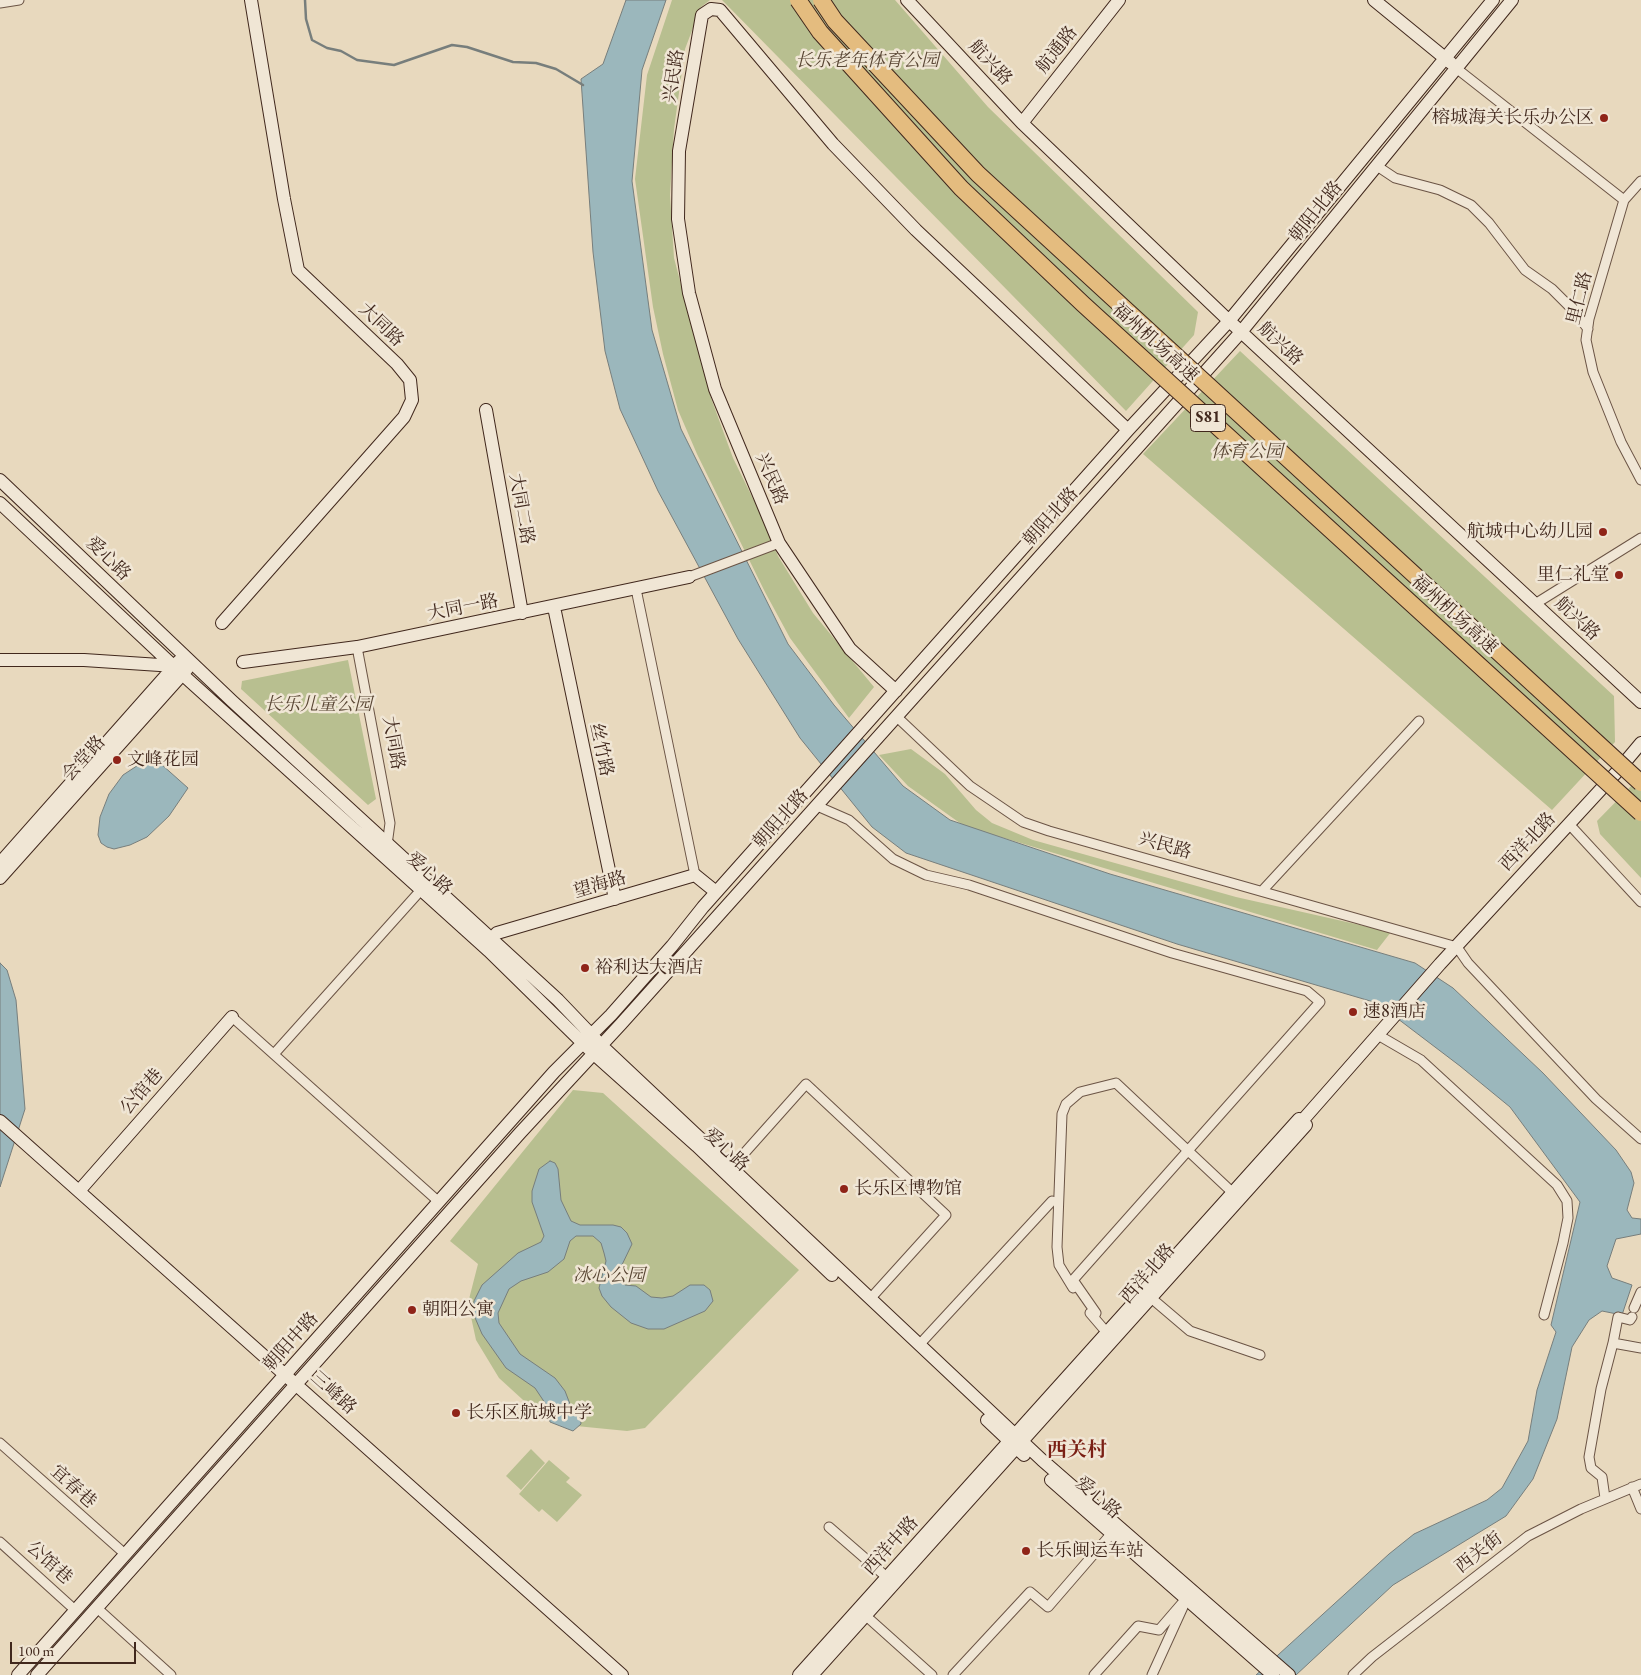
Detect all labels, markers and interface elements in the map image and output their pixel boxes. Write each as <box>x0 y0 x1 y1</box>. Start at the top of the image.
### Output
street label: 航通路 <box>1032 22 1082 78</box>
street label: 航兴路 <box>964 36 1016 90</box>
street label: 兴民路 <box>659 48 689 104</box>
park label: 长乐老年体育公园 <box>795 50 939 72</box>
place label: 榕城海关长乐办公区 <box>1432 107 1594 129</box>
marker: 榕城海关长乐办公区 <box>1598 112 1610 124</box>
street label: 朝阳北路 <box>1285 177 1347 247</box>
street label: 里仁路 <box>1563 269 1597 327</box>
street label: 大同路 <box>354 298 408 352</box>
street label: 福州机场高速 <box>1108 299 1202 387</box>
street label: 航兴路 <box>1253 318 1307 370</box>
road number: S81 <box>1190 404 1226 432</box>
park label: 体育公园 <box>1211 441 1283 463</box>
street label: 兴民路 <box>751 450 791 508</box>
street label: 大同二路 <box>504 472 538 546</box>
street label: 朝阳北路 <box>1019 483 1083 551</box>
place label: 航城中心幼儿园 <box>1467 521 1593 543</box>
marker: 航城中心幼儿园 <box>1597 526 1609 538</box>
street label: 爱心路 <box>81 532 135 586</box>
place label: 里仁礼堂 <box>1537 564 1609 586</box>
marker: 里仁礼堂 <box>1613 569 1625 581</box>
street label: 福州机场高速 <box>1407 571 1501 659</box>
street label: 大同一路 <box>426 591 500 625</box>
street label: 航兴路 <box>1550 593 1604 645</box>
park label: 长乐儿童公园 <box>264 694 372 716</box>
street label: 大同路 <box>378 715 408 771</box>
street label: 丝竹路 <box>585 721 617 779</box>
street label: 会堂路 <box>58 732 110 786</box>
place label: 文峰花园 <box>127 749 199 771</box>
marker: 文峰花园 <box>111 754 123 766</box>
street label: 朝阳北路 <box>749 785 813 853</box>
street label: 西洋北路 <box>1496 808 1560 876</box>
street label: 兴民路 <box>1136 828 1194 864</box>
street label: 爱心路 <box>402 848 456 900</box>
street label: 望海路 <box>571 867 629 903</box>
place label: 裕利达大酒店 <box>595 957 703 979</box>
marker: 裕利达大酒店 <box>579 962 591 974</box>
place label: 速8酒店 <box>1363 1001 1426 1023</box>
marker: 速8酒店 <box>1347 1006 1359 1018</box>
street label: 公馆巷 <box>116 1065 168 1119</box>
street label: 爱心路 <box>699 1124 753 1176</box>
place label: 长乐区博物馆 <box>854 1178 962 1200</box>
marker: 长乐区博物馆 <box>838 1183 850 1195</box>
street label: 西洋北路 <box>1116 1240 1180 1308</box>
park label: 冰心公园 <box>573 1265 645 1287</box>
place label: 朝阳公寓 <box>422 1299 494 1321</box>
marker: 朝阳公寓 <box>406 1304 418 1316</box>
street label: 朝阳中路 <box>259 1308 323 1376</box>
street label: 三峰路 <box>306 1367 360 1419</box>
place label: 长乐区航城中学 <box>466 1402 592 1424</box>
marker: 长乐区航城中学 <box>450 1407 462 1419</box>
district label: 西关村 <box>1047 1439 1107 1463</box>
street label: 宜春巷 <box>46 1461 100 1513</box>
street label: 爱心路 <box>1071 1472 1125 1524</box>
street label: 西洋中路 <box>859 1512 923 1580</box>
street label: 西关街 <box>1451 1528 1507 1578</box>
street label: 公馆巷 <box>22 1537 76 1589</box>
place label: 长乐闽运车站 <box>1036 1540 1144 1562</box>
marker: 长乐闽运车站 <box>1020 1545 1032 1557</box>
scale bar <box>12 1632 139 1664</box>
text: 100 m <box>18 1641 54 1660</box>

